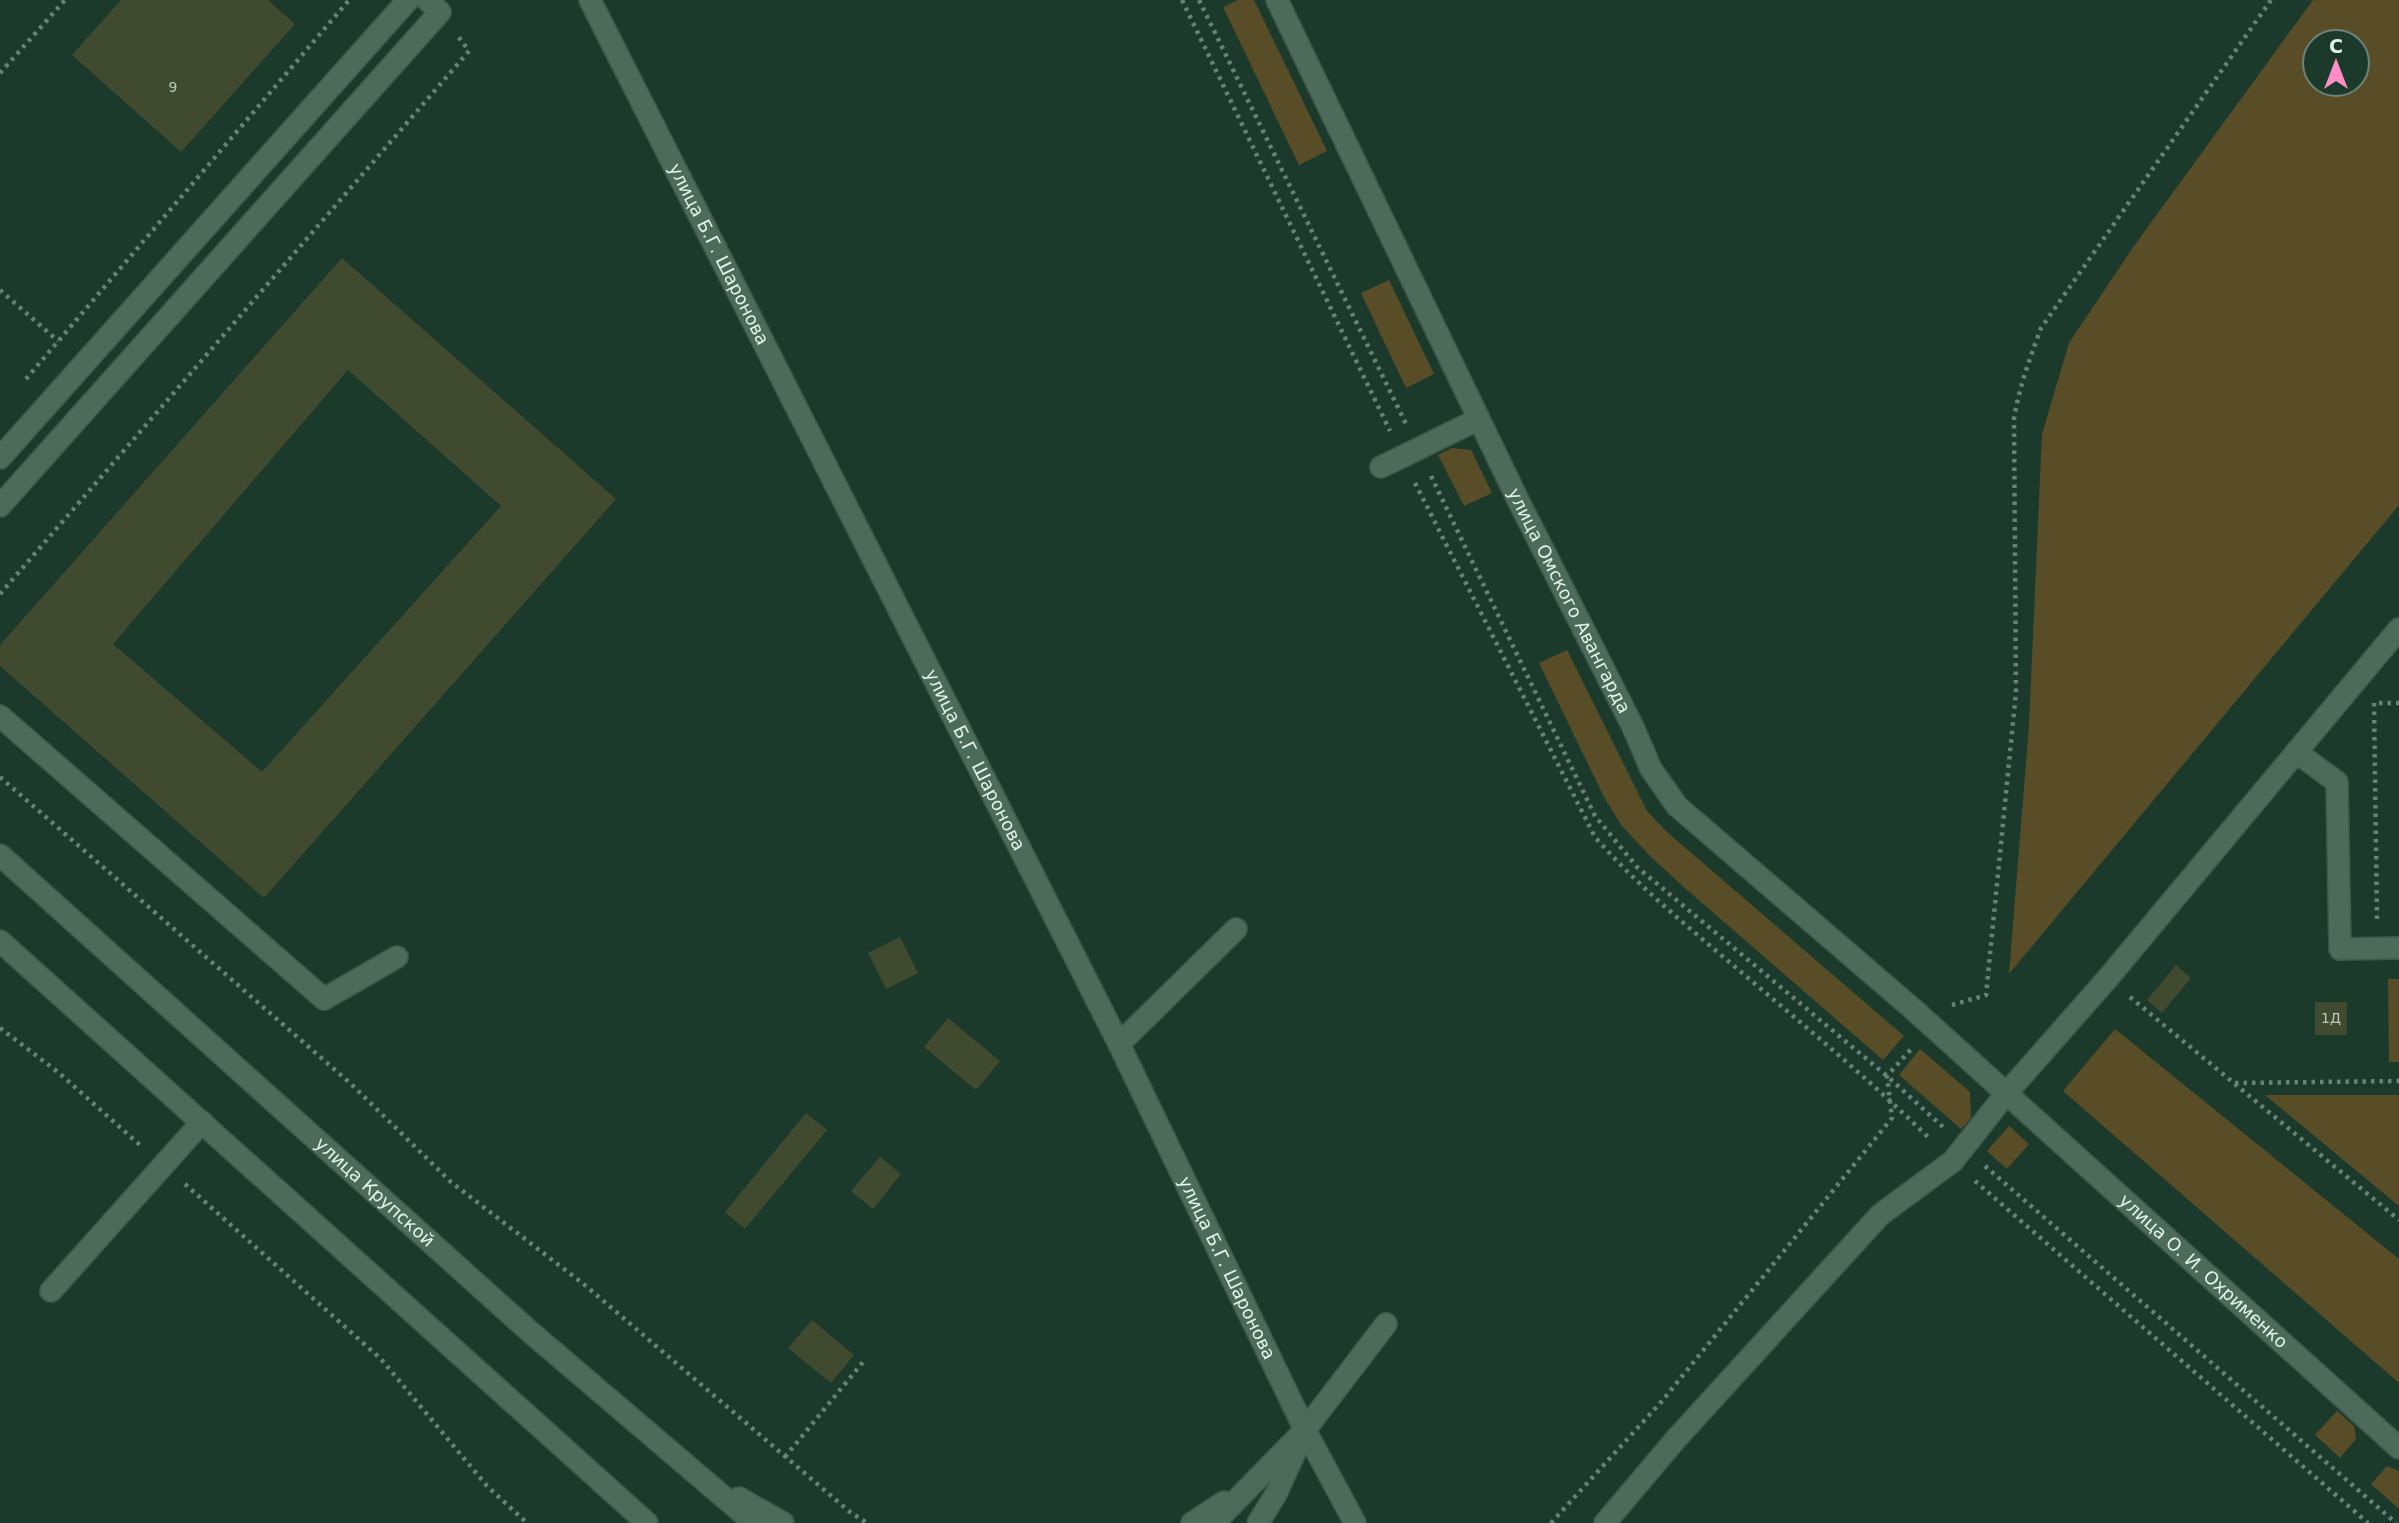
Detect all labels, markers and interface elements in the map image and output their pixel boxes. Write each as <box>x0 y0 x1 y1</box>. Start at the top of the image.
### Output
north arrow <box>2301 28 2371 98</box>
text: С <box>2329 35 2343 57</box>
house number: 9 <box>169 79 177 95</box>
street label: улица Б.Г. Шаронова <box>665 160 774 348</box>
street label: улица Омского Авангарда <box>1504 484 1635 717</box>
street label: улица Б.Г. Шаронова <box>921 666 1030 854</box>
house number: 1Д <box>2321 1010 2341 1026</box>
street label: улица Крупской <box>311 1133 439 1251</box>
street label: улица Б.Г. Шаронова <box>1174 1173 1280 1363</box>
street label: улица О. И. Охрименко <box>2115 1189 2292 1352</box>

